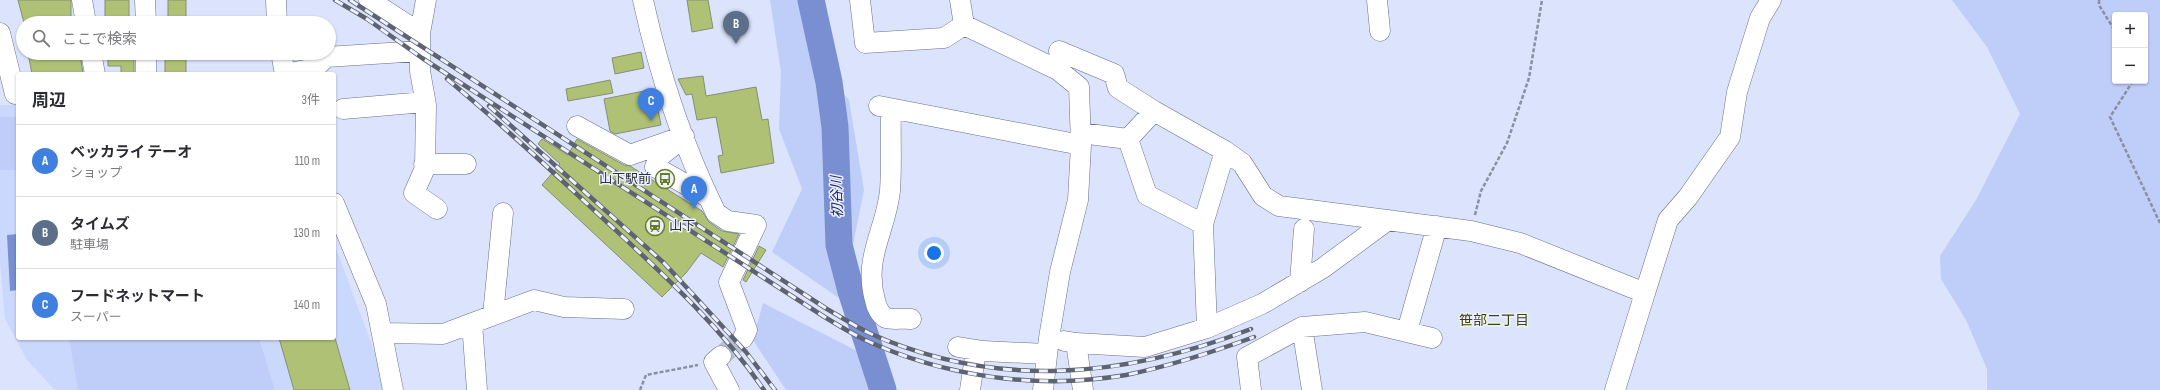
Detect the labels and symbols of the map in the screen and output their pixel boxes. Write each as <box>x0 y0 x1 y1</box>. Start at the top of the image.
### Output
pin: B <box>723 11 749 44</box>
pin: C <box>638 88 664 121</box>
bus stop icon: 山下駅前 <box>654 168 676 190</box>
place label: 山下駅前 <box>599 171 651 187</box>
water label: 初谷川 <box>828 174 846 218</box>
pin: A <box>681 176 707 209</box>
station icon: 山下 <box>644 215 666 237</box>
place label: 山下 <box>669 218 695 234</box>
your location <box>924 243 944 263</box>
district label: 笹部二丁目 <box>1459 312 1529 329</box>

